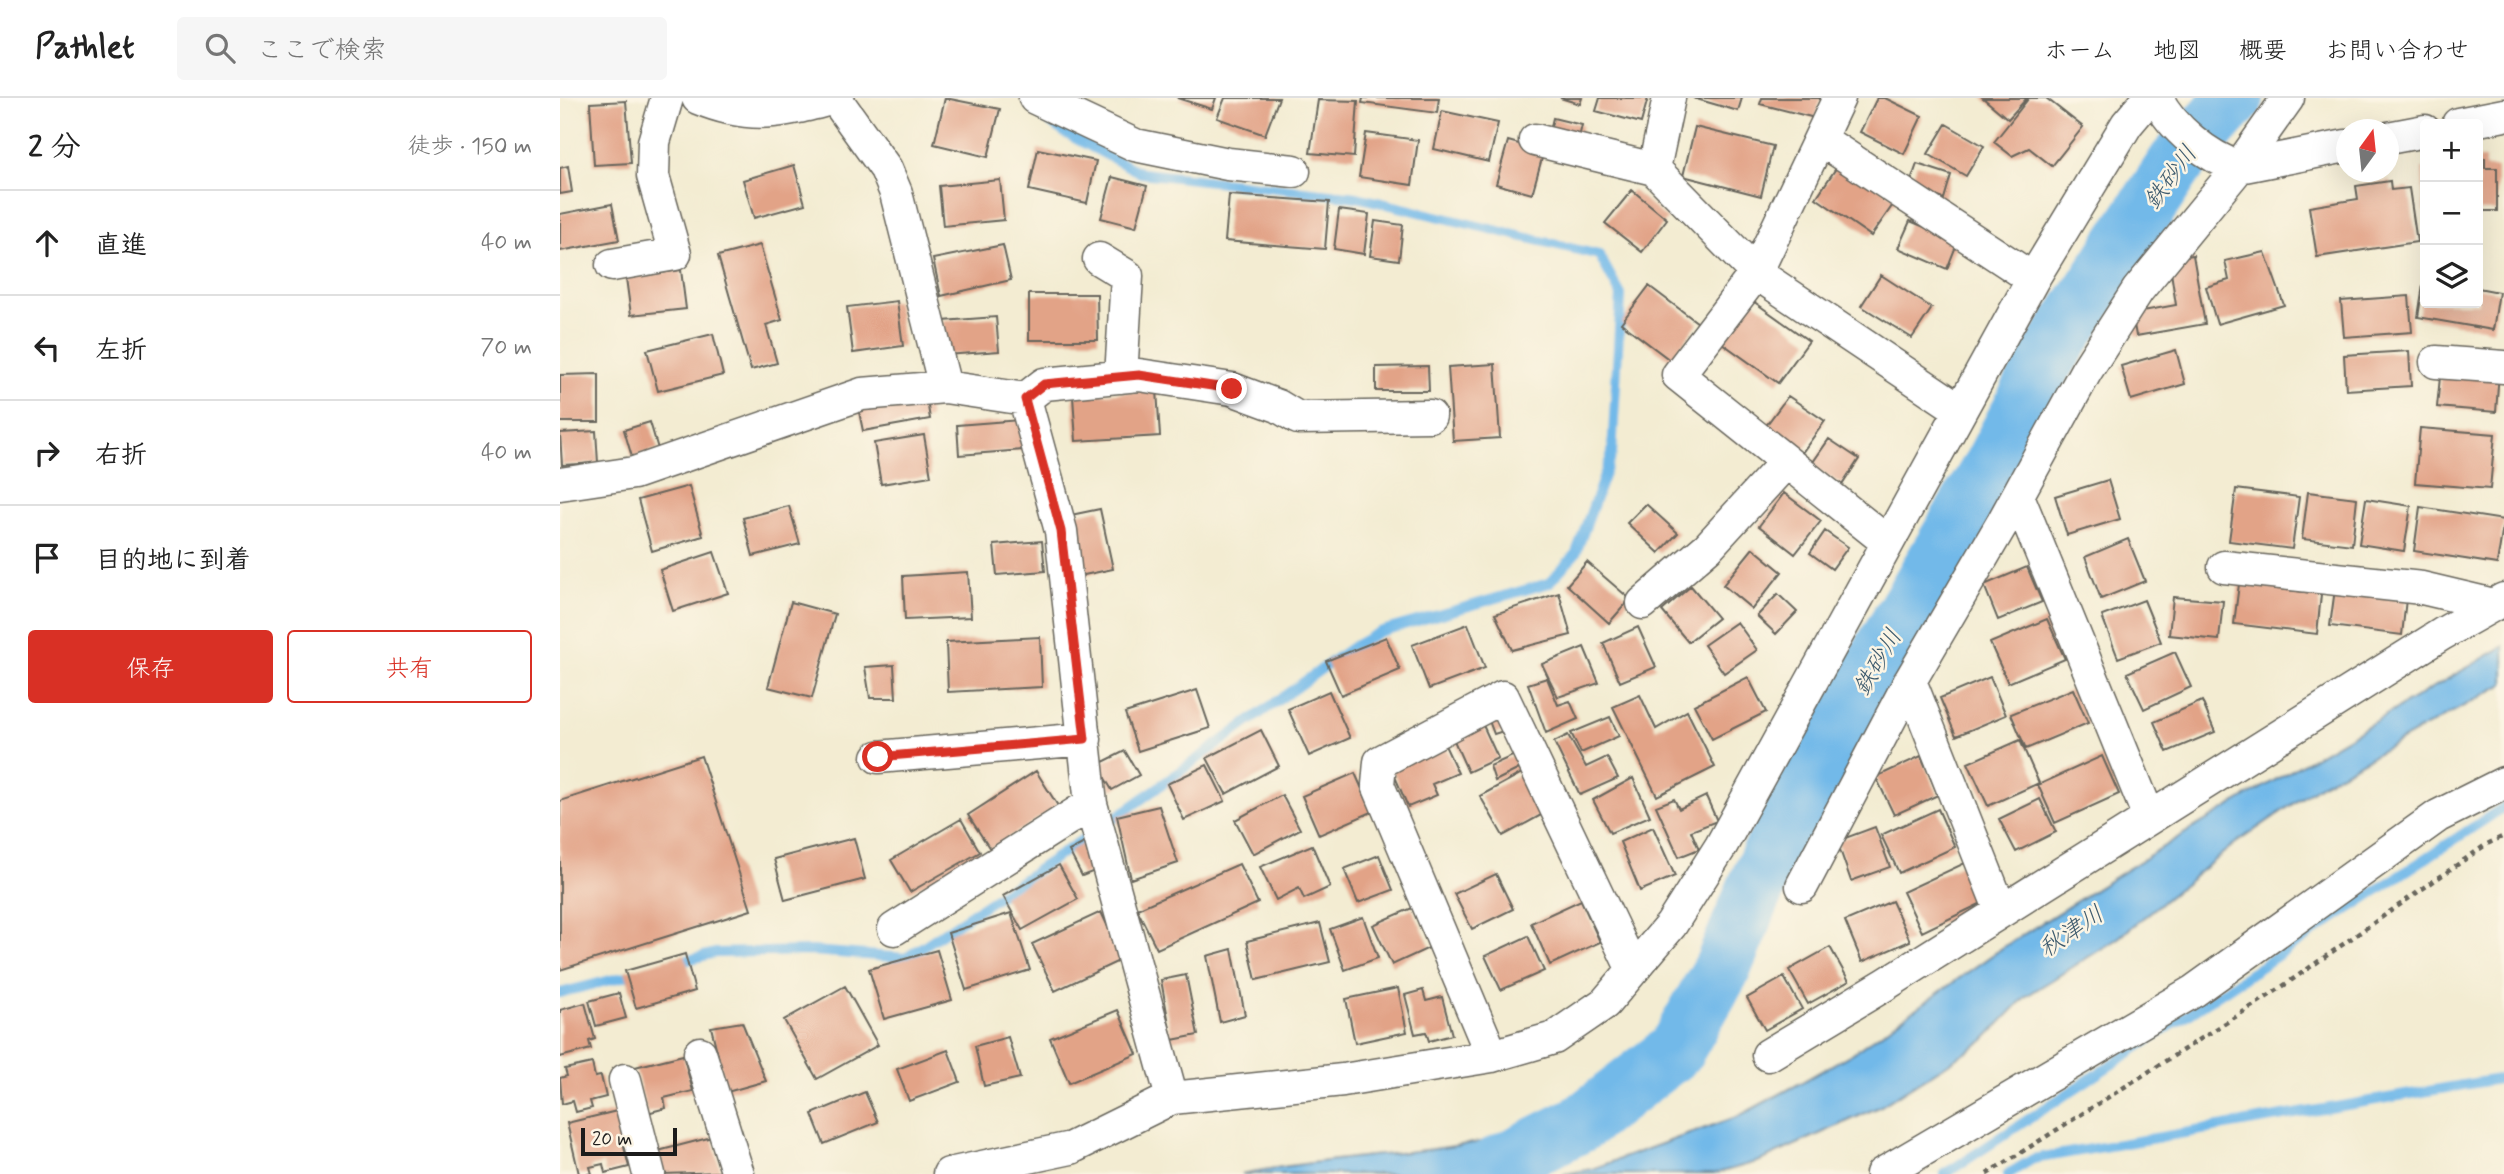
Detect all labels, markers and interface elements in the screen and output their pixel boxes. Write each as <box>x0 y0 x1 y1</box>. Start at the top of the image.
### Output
search box <box>177 17 667 80</box>
text: Pathlet <box>35 26 135 70</box>
icon: search <box>201 29 239 67</box>
text: ここで検索 <box>257 34 387 68</box>
text: ホーム <box>2044 36 2115 67</box>
text: 地図 <box>2153 36 2201 67</box>
text: 概要 <box>2239 36 2287 67</box>
text: お問い合わせ <box>2325 36 2469 67</box>
north arrow <box>2336 119 2399 182</box>
map controls <box>2420 119 2483 308</box>
button: + <box>2420 119 2483 182</box>
text: 2 分 <box>28 128 81 167</box>
text: 徒歩 · 150 m <box>407 132 532 162</box>
water label: 鉄砂川 <box>2138 140 2205 216</box>
button: − <box>2420 182 2483 245</box>
icon: ahead <box>28 224 66 262</box>
text: 40 m <box>481 228 532 258</box>
text: 直進 <box>95 229 147 263</box>
button: layers <box>2420 245 2483 308</box>
icon: left <box>28 329 66 367</box>
text: 70 m <box>480 333 532 363</box>
text: 左折 <box>95 334 147 368</box>
route end <box>1216 373 1247 404</box>
icon: right <box>28 434 66 472</box>
text: 40 m <box>481 438 532 468</box>
text: 右折 <box>95 439 147 473</box>
icon: arrive <box>28 539 66 577</box>
text: 目的地に到着 <box>95 544 251 578</box>
water label: 鉄砂川 <box>1847 624 1910 702</box>
button: 保存 <box>28 630 273 703</box>
button: 共有 <box>287 630 532 703</box>
route start <box>862 741 893 772</box>
water label: 秋津川 <box>2033 899 2110 965</box>
scale bar <box>581 1125 677 1157</box>
text: 20 m <box>592 1127 632 1152</box>

